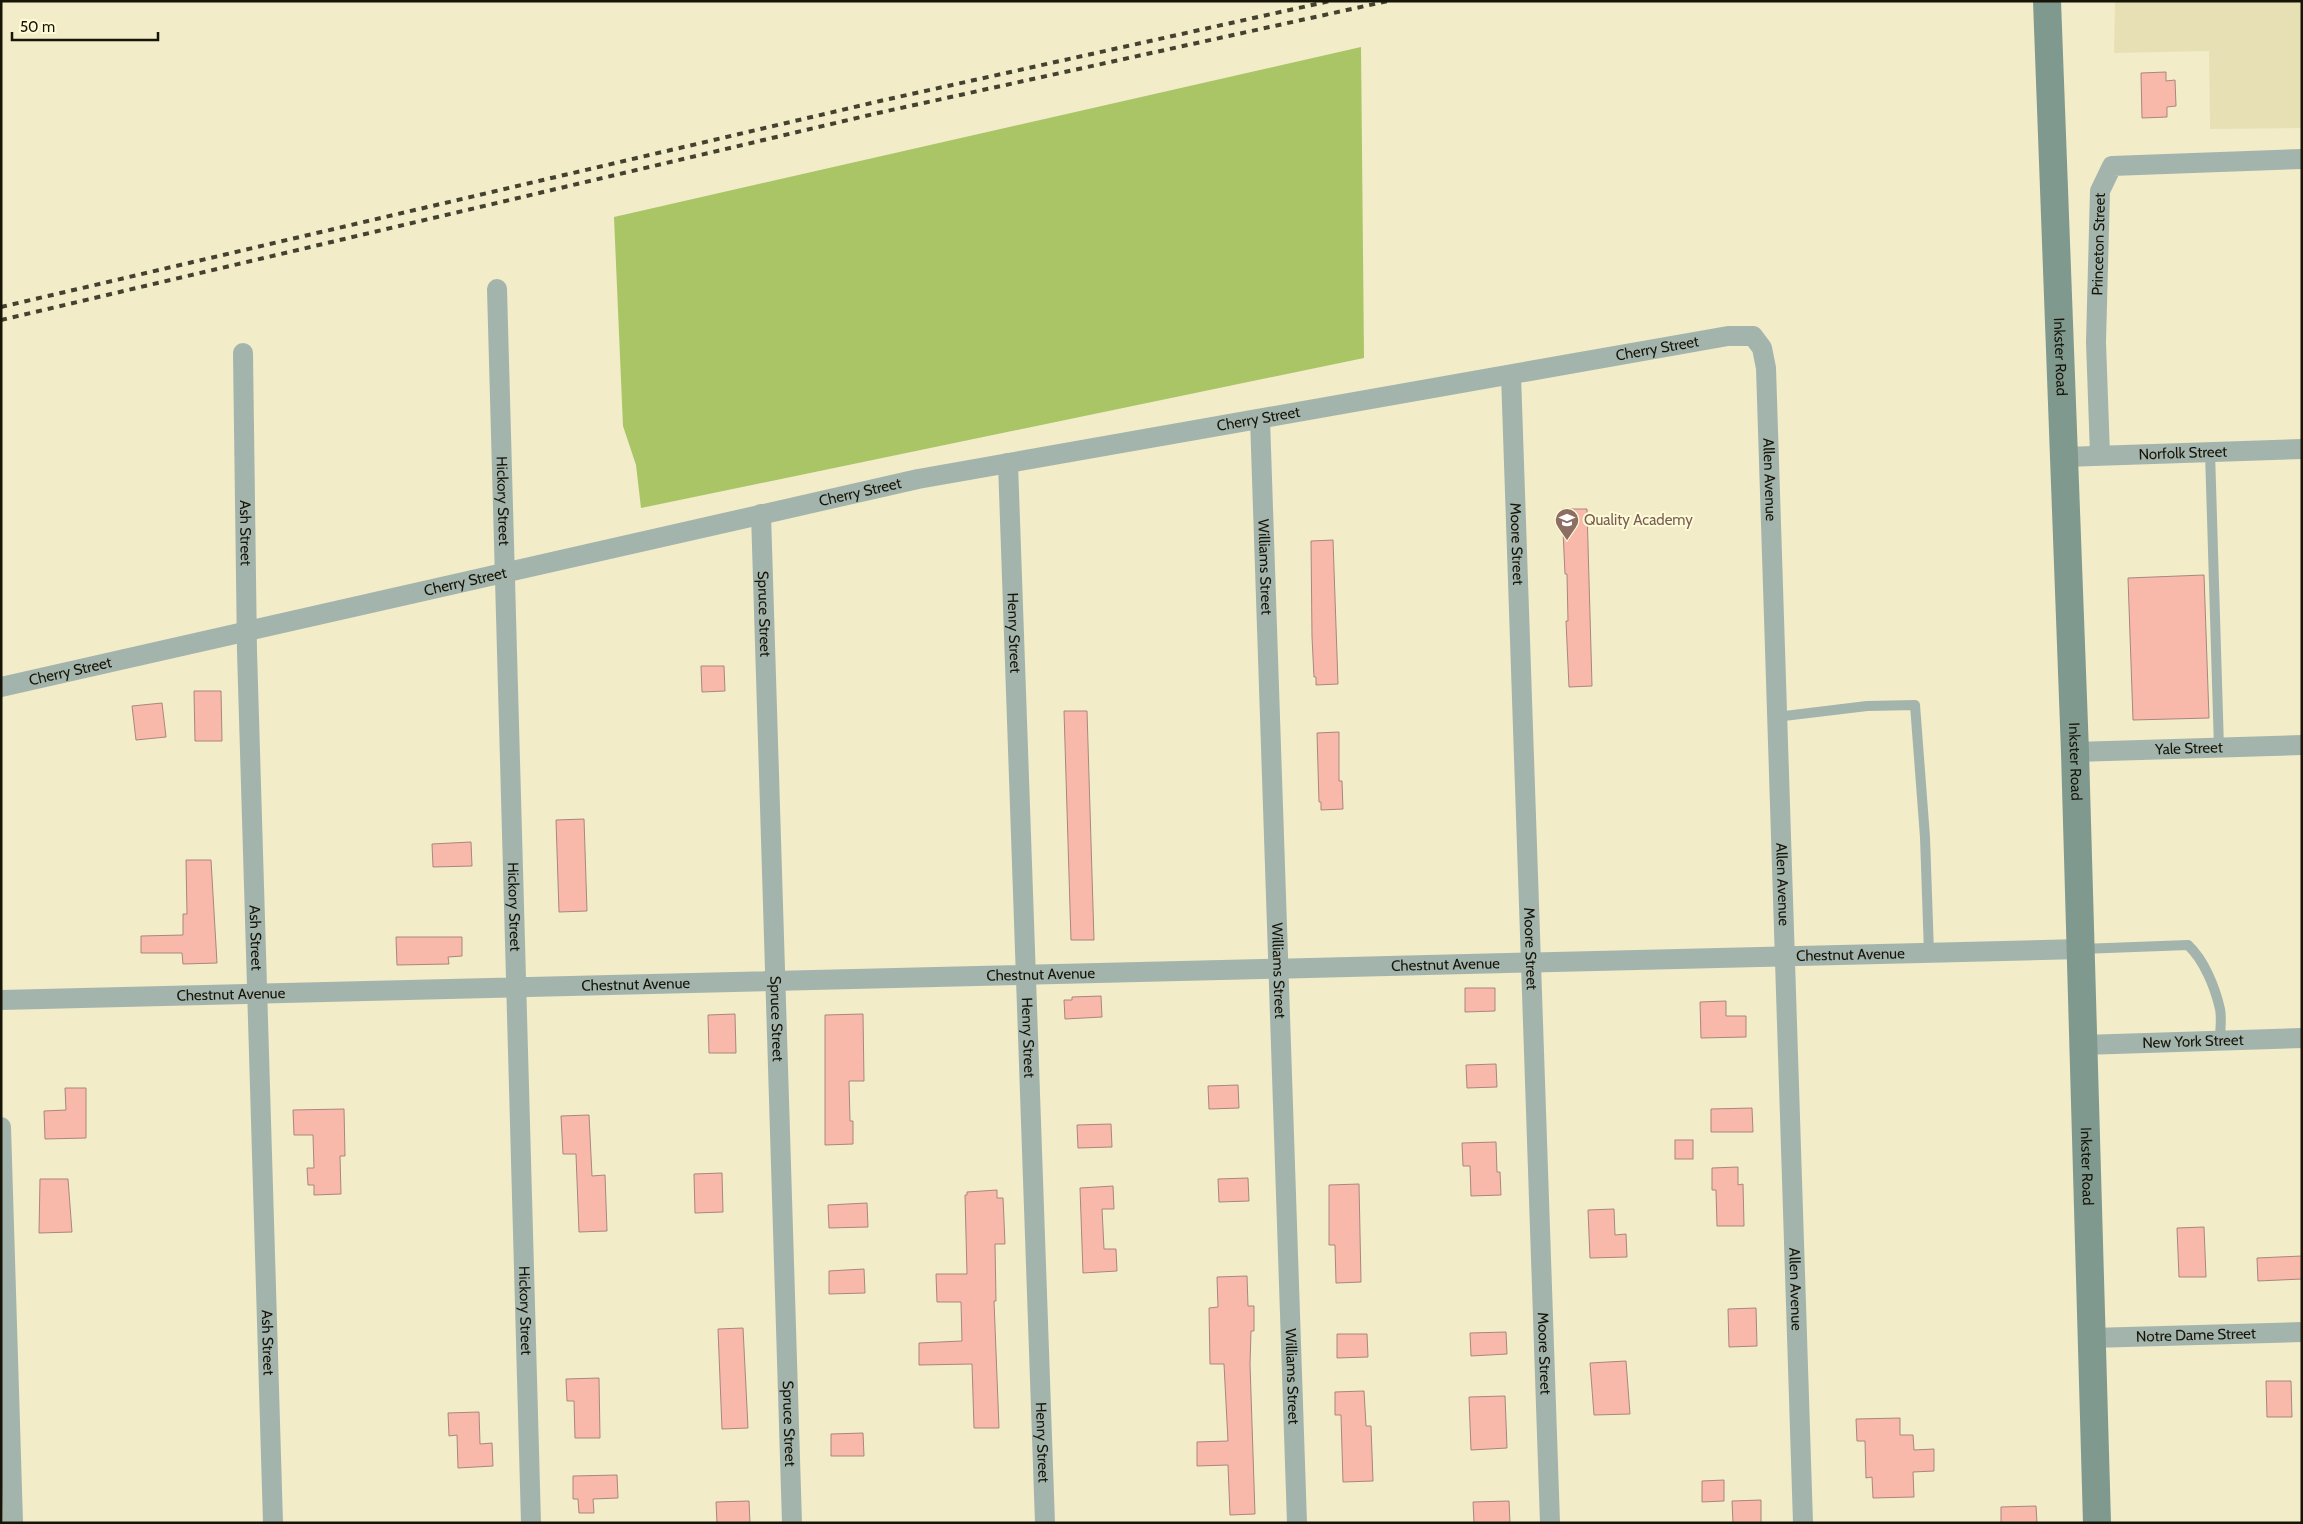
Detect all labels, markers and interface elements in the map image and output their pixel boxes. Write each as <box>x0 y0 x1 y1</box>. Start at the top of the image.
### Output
scale bar <box>12 10 159 42</box>
text: 50 m <box>20 18 55 36</box>
street label: Princeton Street <box>2088 192 2109 296</box>
street label: Inkster Road <box>2050 317 2071 396</box>
street label: Cherry Street <box>1614 332 1700 365</box>
street label: Cherry Street <box>1215 403 1301 435</box>
street label: Allen Avenue <box>1759 438 1780 522</box>
street label: Norfolk Street <box>2138 443 2228 463</box>
street label: Hickory Street <box>493 456 513 546</box>
street label: Cherry Street <box>817 474 903 510</box>
street label: Ash Street <box>236 500 255 566</box>
street label: Moore Street <box>1506 502 1527 586</box>
school or university icon: Quality Academy <box>1554 507 1580 541</box>
place label: Quality Academy <box>1584 511 1693 529</box>
street label: Williams Street <box>1254 519 1276 615</box>
street label: Cherry Street <box>422 564 508 600</box>
street label: Spruce Street <box>754 571 774 657</box>
street label: Henry Street <box>1004 592 1024 674</box>
street label: Cherry Street <box>27 653 113 689</box>
street label: Inkster Road <box>2065 722 2085 801</box>
street label: Yale Street <box>2154 738 2223 759</box>
street label: Allen Avenue <box>1772 843 1793 927</box>
street label: Hickory Street <box>504 862 524 952</box>
street label: Ash Street <box>246 905 266 971</box>
street label: Moore Street <box>1520 907 1541 990</box>
street label: Williams Street <box>1268 922 1289 1019</box>
street label: Chestnut Avenue <box>1796 944 1905 965</box>
street label: Chestnut Avenue <box>1391 954 1500 975</box>
street label: Chestnut Avenue <box>986 964 1096 985</box>
street label: Chestnut Avenue <box>581 974 691 995</box>
street label: Spruce Street <box>766 975 787 1062</box>
street label: Chestnut Avenue <box>176 984 286 1005</box>
street label: Henry Street <box>1018 997 1038 1078</box>
street label: New York Street <box>2142 1031 2244 1052</box>
street label: Inkster Road <box>2077 1127 2097 1206</box>
street label: Allen Avenue <box>1785 1247 1806 1331</box>
street label: Hickory Street <box>515 1266 535 1356</box>
street label: Ash Street <box>258 1310 278 1376</box>
street label: Moore Street <box>1534 1312 1555 1395</box>
street label: Notre Dame Street <box>2136 1324 2256 1346</box>
street label: Williams Street <box>1281 1328 1303 1425</box>
street label: Spruce Street <box>779 1380 799 1467</box>
street label: Henry Street <box>1032 1402 1053 1483</box>

